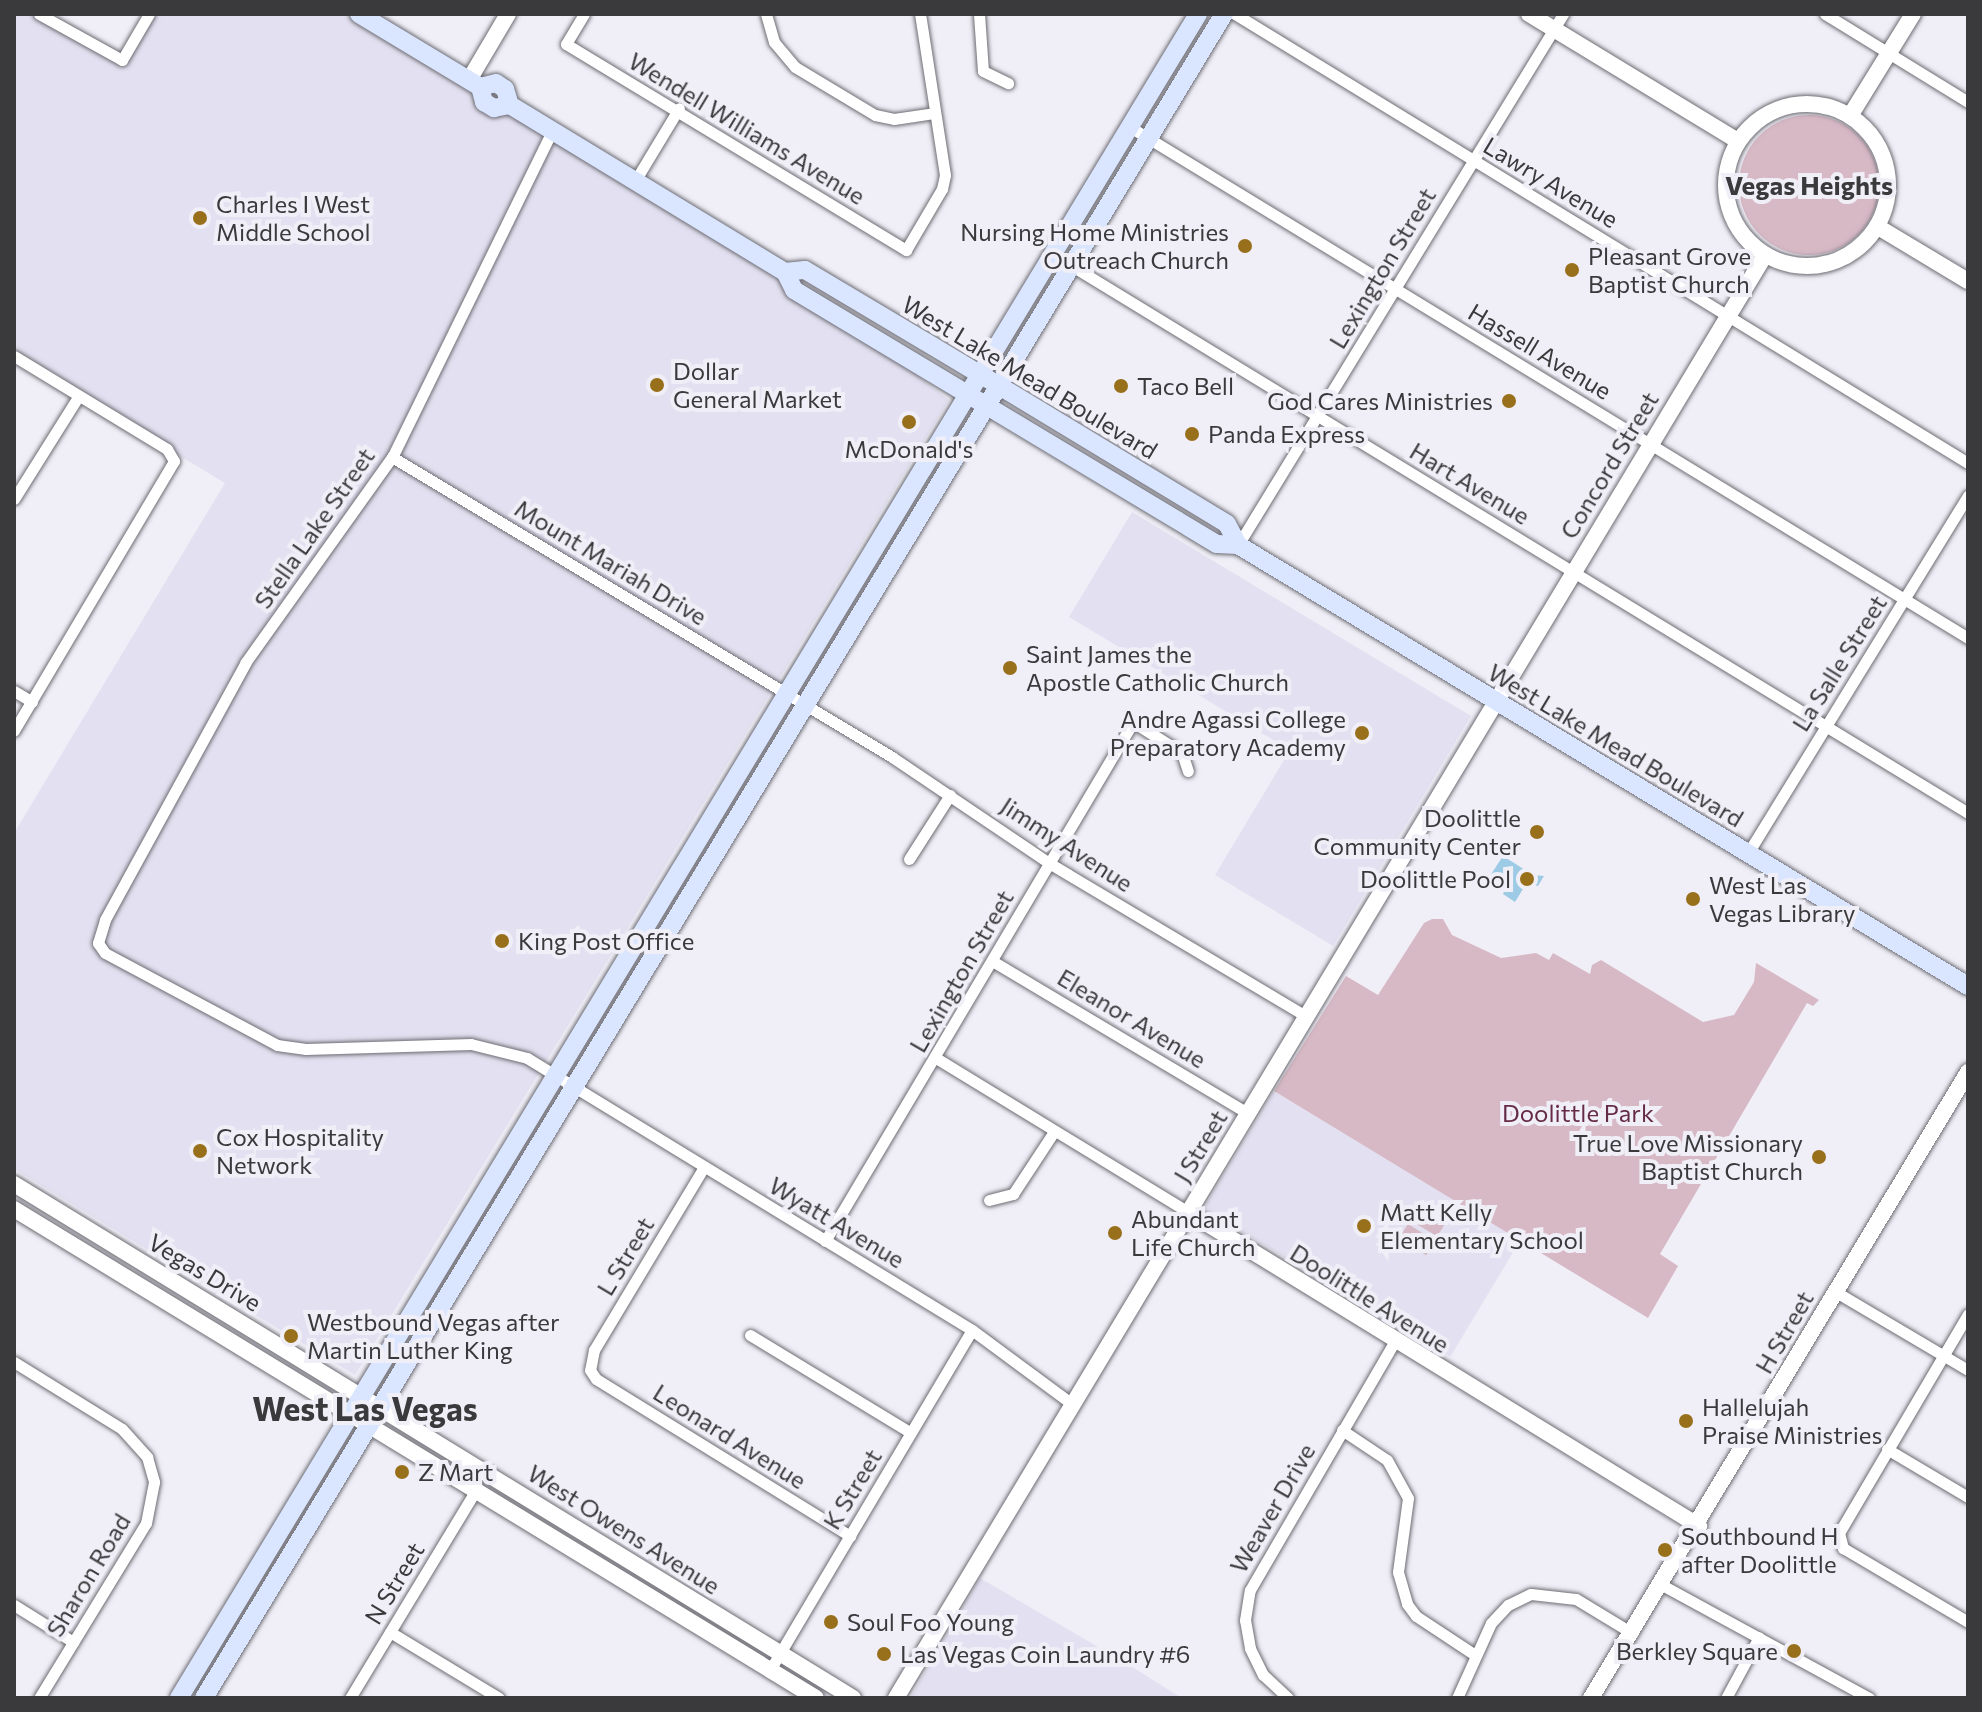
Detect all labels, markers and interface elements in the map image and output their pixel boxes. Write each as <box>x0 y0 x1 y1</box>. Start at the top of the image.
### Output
street label: Wendell Williams Avenue <box>624 46 870 210</box>
street label: Lawry Avenue <box>1479 131 1623 233</box>
district label: Vegas Heights <box>1725 169 1893 201</box>
street label: Lexington Street <box>1323 182 1441 354</box>
place label: Charles I West Middle School <box>216 190 371 246</box>
marker: Charles I West Middle School <box>191 209 209 227</box>
place label: Nursing Home Ministries Outreach Church <box>960 218 1229 274</box>
marker: Nursing Home Ministries Outreach Church <box>1236 237 1254 255</box>
place label: Pleasant Grove Baptist Church <box>1588 242 1751 298</box>
marker: Pleasant Grove Baptist Church <box>1563 261 1581 279</box>
street label: West Lake Mead Boulevard <box>897 289 1163 465</box>
street label: Hassell Avenue <box>1463 297 1617 405</box>
place label: Dollar General Market <box>673 357 842 413</box>
place label: Taco Bell <box>1137 372 1234 400</box>
marker: Dollar General Market <box>648 376 666 394</box>
marker: Taco Bell <box>1112 377 1130 395</box>
street label: Concord Street <box>1554 386 1664 544</box>
place label: God Cares Ministries <box>1267 387 1493 415</box>
marker: God Cares Ministries <box>1500 392 1518 410</box>
marker: McDonald's <box>900 413 918 431</box>
place label: Panda Express <box>1208 420 1365 448</box>
marker: Panda Express <box>1183 425 1201 443</box>
place label: McDonald's <box>845 435 973 463</box>
street label: Hart Avenue <box>1405 436 1535 530</box>
street label: Stella Lake Street <box>248 442 380 614</box>
street label: Mount Mariah Drive <box>510 493 712 631</box>
street label: La Salle Street <box>1786 590 1892 736</box>
place label: Saint James the Apostle Catholic Church <box>1026 640 1289 696</box>
street label: West Lake Mead Boulevard <box>1483 657 1749 833</box>
marker: Saint James the Apostle Catholic Church <box>1001 659 1019 677</box>
place label: Andre Agassi College Preparatory Academy <box>1110 705 1346 761</box>
marker: Andre Agassi College Preparatory Academy <box>1353 724 1371 742</box>
street label: Jimmy Avenue <box>996 791 1138 897</box>
place label: Doolittle Community Center <box>1313 804 1521 860</box>
marker: Doolittle Community Center <box>1528 823 1546 841</box>
place label: Doolittle Pool <box>1360 865 1511 893</box>
marker: Doolittle Pool <box>1518 870 1536 888</box>
place label: West Las Vegas Library <box>1709 871 1855 927</box>
street label: Lexington Street <box>903 885 1019 1057</box>
marker: West Las Vegas Library <box>1684 890 1702 908</box>
place label: King Post Office <box>518 927 694 955</box>
marker: King Post Office <box>493 932 511 950</box>
street label: Eleanor Avenue <box>1053 962 1211 1074</box>
park label: Doolittle Park <box>1502 1099 1654 1127</box>
street label: J Street <box>1167 1105 1233 1187</box>
place label: Cox Hospitality Network <box>216 1123 384 1179</box>
place label: True Love Missionary Baptist Church <box>1573 1129 1803 1185</box>
marker: Cox Hospitality Network <box>191 1142 209 1160</box>
marker: True Love Missionary Baptist Church <box>1810 1148 1828 1166</box>
street label: Wyatt Avenue <box>764 1170 910 1274</box>
place label: Matt Kelly Elementary School <box>1380 1198 1584 1254</box>
place label: Abundant Life Church <box>1131 1205 1255 1261</box>
street label: L Street <box>590 1212 660 1300</box>
marker: Matt Kelly Elementary School <box>1355 1217 1373 1235</box>
marker: Abundant Life Church <box>1106 1224 1124 1242</box>
street label: Vegas Drive <box>143 1227 267 1317</box>
street label: Doolittle Avenue <box>1285 1238 1455 1358</box>
street label: H Street <box>1749 1286 1819 1378</box>
place label: Westbound Vegas after Martin Luther King <box>307 1308 560 1364</box>
marker: Westbound Vegas after Martin Luther King <box>282 1327 300 1345</box>
street label: Leonard Avenue <box>648 1378 812 1494</box>
district label: West Las Vegas <box>252 1389 478 1427</box>
place label: Hallelujah Praise Ministries <box>1702 1393 1882 1449</box>
marker: Hallelujah Praise Ministries <box>1677 1412 1695 1430</box>
street label: Weaver Drive <box>1223 1438 1321 1578</box>
street label: K Street <box>817 1444 887 1534</box>
place label: Z Mart <box>418 1458 493 1486</box>
street label: West Owens Avenue <box>523 1458 725 1600</box>
marker: Z Mart <box>393 1463 411 1481</box>
street label: Sharon Road <box>40 1508 136 1642</box>
place label: Southbound H after Doolittle <box>1681 1522 1839 1578</box>
street label: N Street <box>358 1537 430 1629</box>
marker: Southbound H after Doolittle <box>1656 1541 1674 1559</box>
place label: Soul Foo Young <box>847 1608 1014 1636</box>
marker: Soul Foo Young <box>822 1613 840 1631</box>
place label: Berkley Square <box>1616 1637 1778 1665</box>
place label: Las Vegas Coin Laundry #6 <box>900 1640 1190 1668</box>
marker: Berkley Square <box>1785 1642 1803 1660</box>
marker: Las Vegas Coin Laundry #6 <box>875 1645 893 1663</box>

